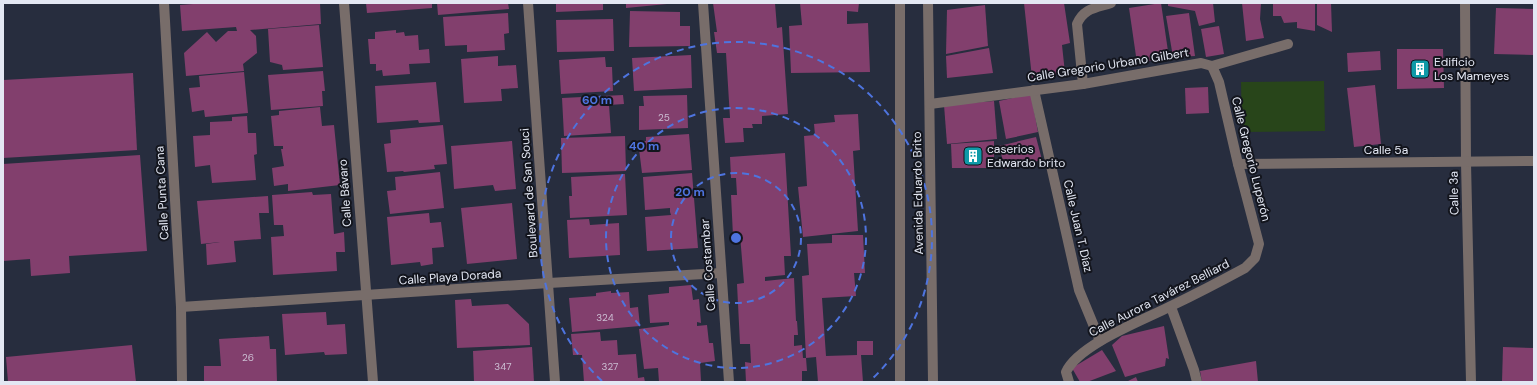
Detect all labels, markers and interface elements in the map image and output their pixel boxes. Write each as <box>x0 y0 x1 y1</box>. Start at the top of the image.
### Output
street label: Calle Gregorio Urbano Gilbert <box>1026 44 1190 86</box>
place label: Edificio Los Mameyes <box>1434 54 1509 84</box>
building icon: Edificio Los Mameyes <box>1409 58 1431 80</box>
text: 60 m <box>582 92 612 108</box>
street label: Calle Gregorio Luperón <box>1228 95 1274 223</box>
house number: 25 <box>658 111 670 124</box>
street label: Boulevard de San Souci <box>516 128 542 258</box>
street label: Avenida Eduardo Brito <box>909 131 927 255</box>
text: 40 m <box>629 138 659 154</box>
place label: caserios Edwardo brito <box>987 141 1065 171</box>
street label: Calle 5a <box>1364 142 1408 158</box>
building icon: caserios Edwardo brito <box>962 145 984 167</box>
street label: Calle Punta Cana <box>152 146 172 240</box>
street label: Calle Bávaro <box>335 159 355 227</box>
street label: Calle 3a <box>1446 171 1462 215</box>
street label: Calle Juan T. Díaz <box>1060 178 1096 274</box>
text: 20 m <box>675 184 705 200</box>
street label: Calle Costambar <box>697 218 719 312</box>
centre of rings <box>729 231 743 245</box>
street label: Calle Aurora Tavárez Belliard <box>1086 256 1232 340</box>
street label: Calle Playa Dorada <box>398 265 502 289</box>
house number: 324 <box>596 311 614 324</box>
house number: 26 <box>242 351 254 364</box>
house number: 347 <box>494 360 512 373</box>
house number: 327 <box>602 360 618 373</box>

